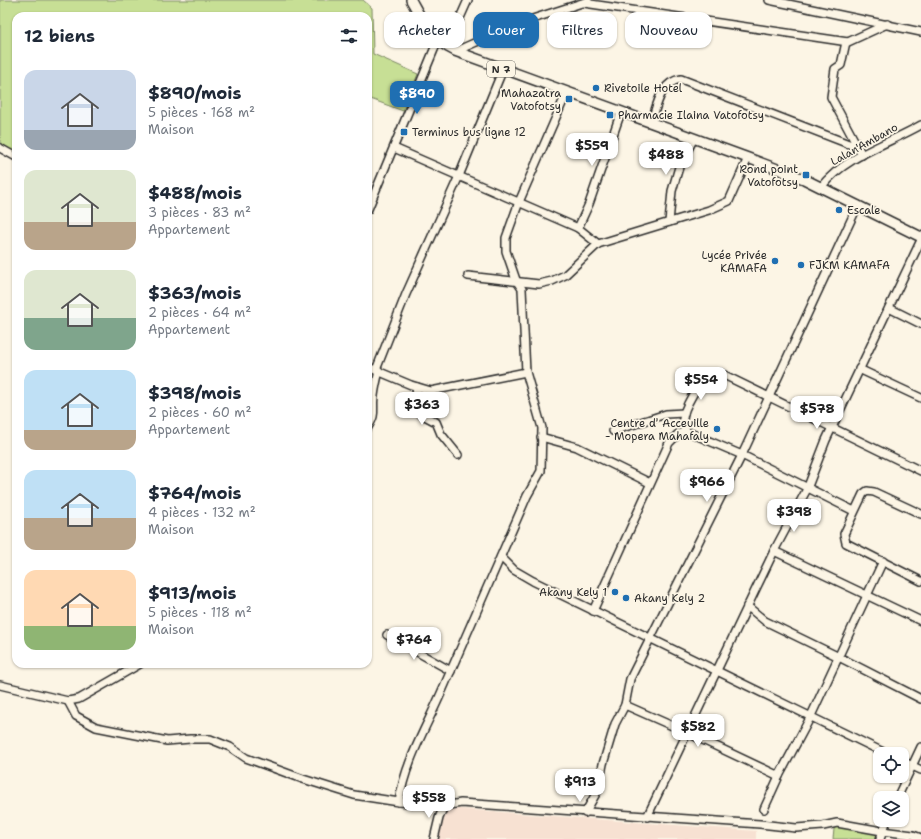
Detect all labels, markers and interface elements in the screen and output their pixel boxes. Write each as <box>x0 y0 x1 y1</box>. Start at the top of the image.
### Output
chip: Acheter <box>384 12 465 48</box>
chip: Louer <box>473 12 539 48</box>
chip: Filtres <box>547 12 617 48</box>
chip: Nouveau <box>625 12 712 48</box>
text: 12 biens <box>24 25 95 47</box>
icon: filters <box>338 25 360 47</box>
road number: N 7 <box>487 61 515 77</box>
pin: $890 <box>393 81 441 115</box>
place label: Rivetoile Hotel <box>604 81 683 96</box>
text: $890/mois <box>148 82 241 104</box>
marker: Rivetoile Hotel <box>591 83 601 93</box>
text: $890 <box>399 85 435 102</box>
icon: home <box>56 86 104 134</box>
place label: Mahazatra Vatofotsy <box>501 86 561 114</box>
marker: Mahazatra Vatofotsy <box>564 94 574 104</box>
text: 5 pièces · 168 m² <box>148 104 255 121</box>
place label: Pharmacie Ilaina Vatofotsy <box>618 108 764 123</box>
marker: Pharmacie Ilaina Vatofotsy <box>605 110 615 120</box>
street label: Lalan'Ambano <box>828 120 901 169</box>
text: Maison <box>148 121 194 138</box>
place label: Terminus bus ligne 12 <box>412 125 526 140</box>
marker: Terminus bus ligne 12 <box>399 127 409 137</box>
pin: $559 <box>568 133 616 167</box>
text: $559 <box>575 137 609 154</box>
pin: $488 <box>642 142 690 176</box>
text: $488 <box>648 146 684 163</box>
place label: Rond point Vatofotsy <box>739 162 798 190</box>
marker: Rond point Vatofotsy <box>801 170 811 180</box>
text: $488/mois <box>148 182 242 204</box>
icon: home <box>56 186 104 234</box>
place label: Escale <box>847 203 881 218</box>
text: 3 pièces · 83 m² <box>148 204 251 221</box>
marker: Escale <box>834 205 844 215</box>
text: Appartement <box>148 221 230 238</box>
place label: Lycée Privée KAMAFA <box>702 248 767 276</box>
marker: Lycée Privée KAMAFA <box>770 256 780 266</box>
place label: FJKM KAMAFA <box>809 258 890 273</box>
marker: FJKM KAMAFA <box>796 260 806 270</box>
text: $363/mois <box>148 282 241 304</box>
icon: home <box>56 286 104 334</box>
text: 2 pièces · 64 m² <box>148 304 251 321</box>
text: Appartement <box>148 321 230 338</box>
pin: $554 <box>677 367 725 401</box>
text: $554 <box>684 371 718 388</box>
text: $398/mois <box>148 382 241 404</box>
icon: home <box>56 386 104 434</box>
pin: $363 <box>398 392 446 426</box>
text: $363 <box>404 396 440 413</box>
pin: $578 <box>793 396 841 430</box>
text: $578 <box>800 400 834 417</box>
text: 2 pièces · 60 m² <box>148 404 251 421</box>
place label: Centre d' Acceuille - Mopera Mahafaly <box>605 416 709 444</box>
text: Appartement <box>148 421 230 438</box>
marker: Centre d' Acceuille - Mopera Mahafaly <box>712 424 722 434</box>
pin: $966 <box>683 469 731 503</box>
text: $966 <box>689 473 725 490</box>
text: $764/mois <box>148 482 242 504</box>
icon: home <box>56 486 104 534</box>
pin: $398 <box>770 499 818 533</box>
text: $398 <box>776 503 812 520</box>
text: 4 pièces · 132 m² <box>148 504 256 521</box>
text: Maison <box>148 521 194 538</box>
text: $913/mois <box>148 582 237 604</box>
place label: Akany Kely 1 <box>539 585 607 600</box>
icon: home <box>56 586 104 634</box>
marker: Akany Kely 1 <box>610 587 620 597</box>
place label: Akany Kely 2 <box>634 591 705 606</box>
marker: Akany Kely 2 <box>621 593 631 603</box>
text: 5 pièces · 118 m² <box>148 604 252 621</box>
text: Maison <box>148 621 194 638</box>
pin: $764 <box>390 627 438 661</box>
text: $764 <box>396 631 432 648</box>
pin: $582 <box>674 714 722 748</box>
text: $582 <box>680 718 716 735</box>
map controls <box>873 747 909 827</box>
button: locate <box>873 747 909 783</box>
pin: $913 <box>556 769 604 803</box>
text: $913 <box>564 773 596 790</box>
pin: $558 <box>405 785 453 819</box>
text: $558 <box>412 789 446 806</box>
button: layers <box>873 791 909 827</box>

